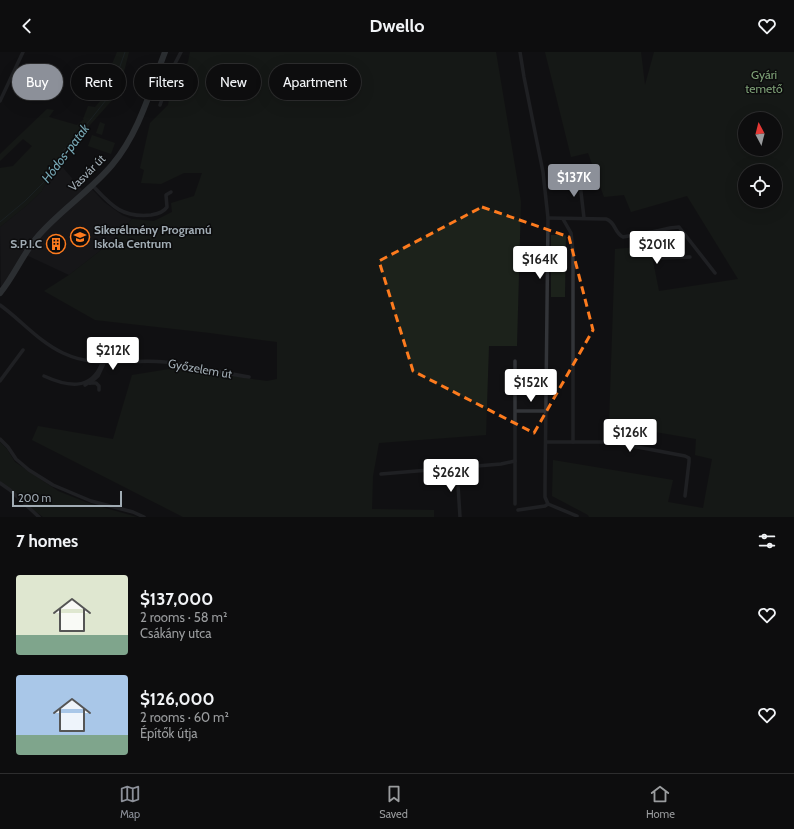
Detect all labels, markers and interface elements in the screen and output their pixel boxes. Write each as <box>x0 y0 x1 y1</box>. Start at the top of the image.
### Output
icon: back <box>16 15 38 37</box>
text: Dwello <box>370 15 424 37</box>
icon: heart <box>756 15 778 37</box>
chip: Buy <box>12 64 63 100</box>
chip: Rent <box>71 64 126 100</box>
chip: Filters <box>134 64 198 100</box>
chip: New <box>206 64 261 100</box>
chip: Apartment <box>269 64 361 100</box>
park label: Gyári temető <box>745 67 783 96</box>
north arrow <box>738 112 782 156</box>
map controls <box>738 112 782 208</box>
water label: Hódos-patak <box>38 120 93 186</box>
street label: Vasvár út <box>65 151 108 194</box>
pin: $137K <box>546 164 602 198</box>
button: locate <box>738 164 782 208</box>
text: $137K <box>557 169 591 185</box>
place label: Sikerélmény Programú Iskola Centrum <box>94 222 212 251</box>
school or university icon: Sikerélmény Programú Iskola Centrum <box>69 226 91 248</box>
pin: $201K <box>629 231 685 265</box>
building icon: S.P.I.C <box>45 233 67 255</box>
place label: S.P.I.C <box>10 236 42 251</box>
text: $201K <box>639 236 675 252</box>
pin: $164K <box>512 246 568 280</box>
text: $164K <box>522 251 558 267</box>
pin: $212K <box>85 337 141 371</box>
text: $212K <box>96 342 130 358</box>
street label: Győzelem út <box>167 356 233 382</box>
pin: $152K <box>503 369 559 403</box>
text: $152K <box>514 374 548 390</box>
pin: $126K <box>602 419 658 453</box>
text: $126K <box>613 424 647 440</box>
pin: $262K <box>423 459 479 493</box>
text: $262K <box>433 464 469 480</box>
scale bar <box>12 489 122 508</box>
text: 200 m <box>18 491 51 505</box>
icon: filters <box>756 530 778 552</box>
text: 7 homes <box>16 531 78 551</box>
text: $137,000 <box>140 589 213 609</box>
icon: home <box>48 591 96 639</box>
icon: heart <box>756 604 778 626</box>
text: 2 rooms · 58 m² <box>140 609 227 625</box>
text: Csákány utca <box>140 625 212 641</box>
text: $126,000 <box>140 689 214 709</box>
icon: home <box>48 691 96 739</box>
icon: heart <box>756 704 778 726</box>
text: 2 rooms · 60 m² <box>140 709 229 725</box>
text: Építők útja <box>140 725 198 741</box>
tab: Map <box>119 783 141 821</box>
tab: Saved <box>379 783 408 821</box>
tab: Home <box>646 783 675 821</box>

